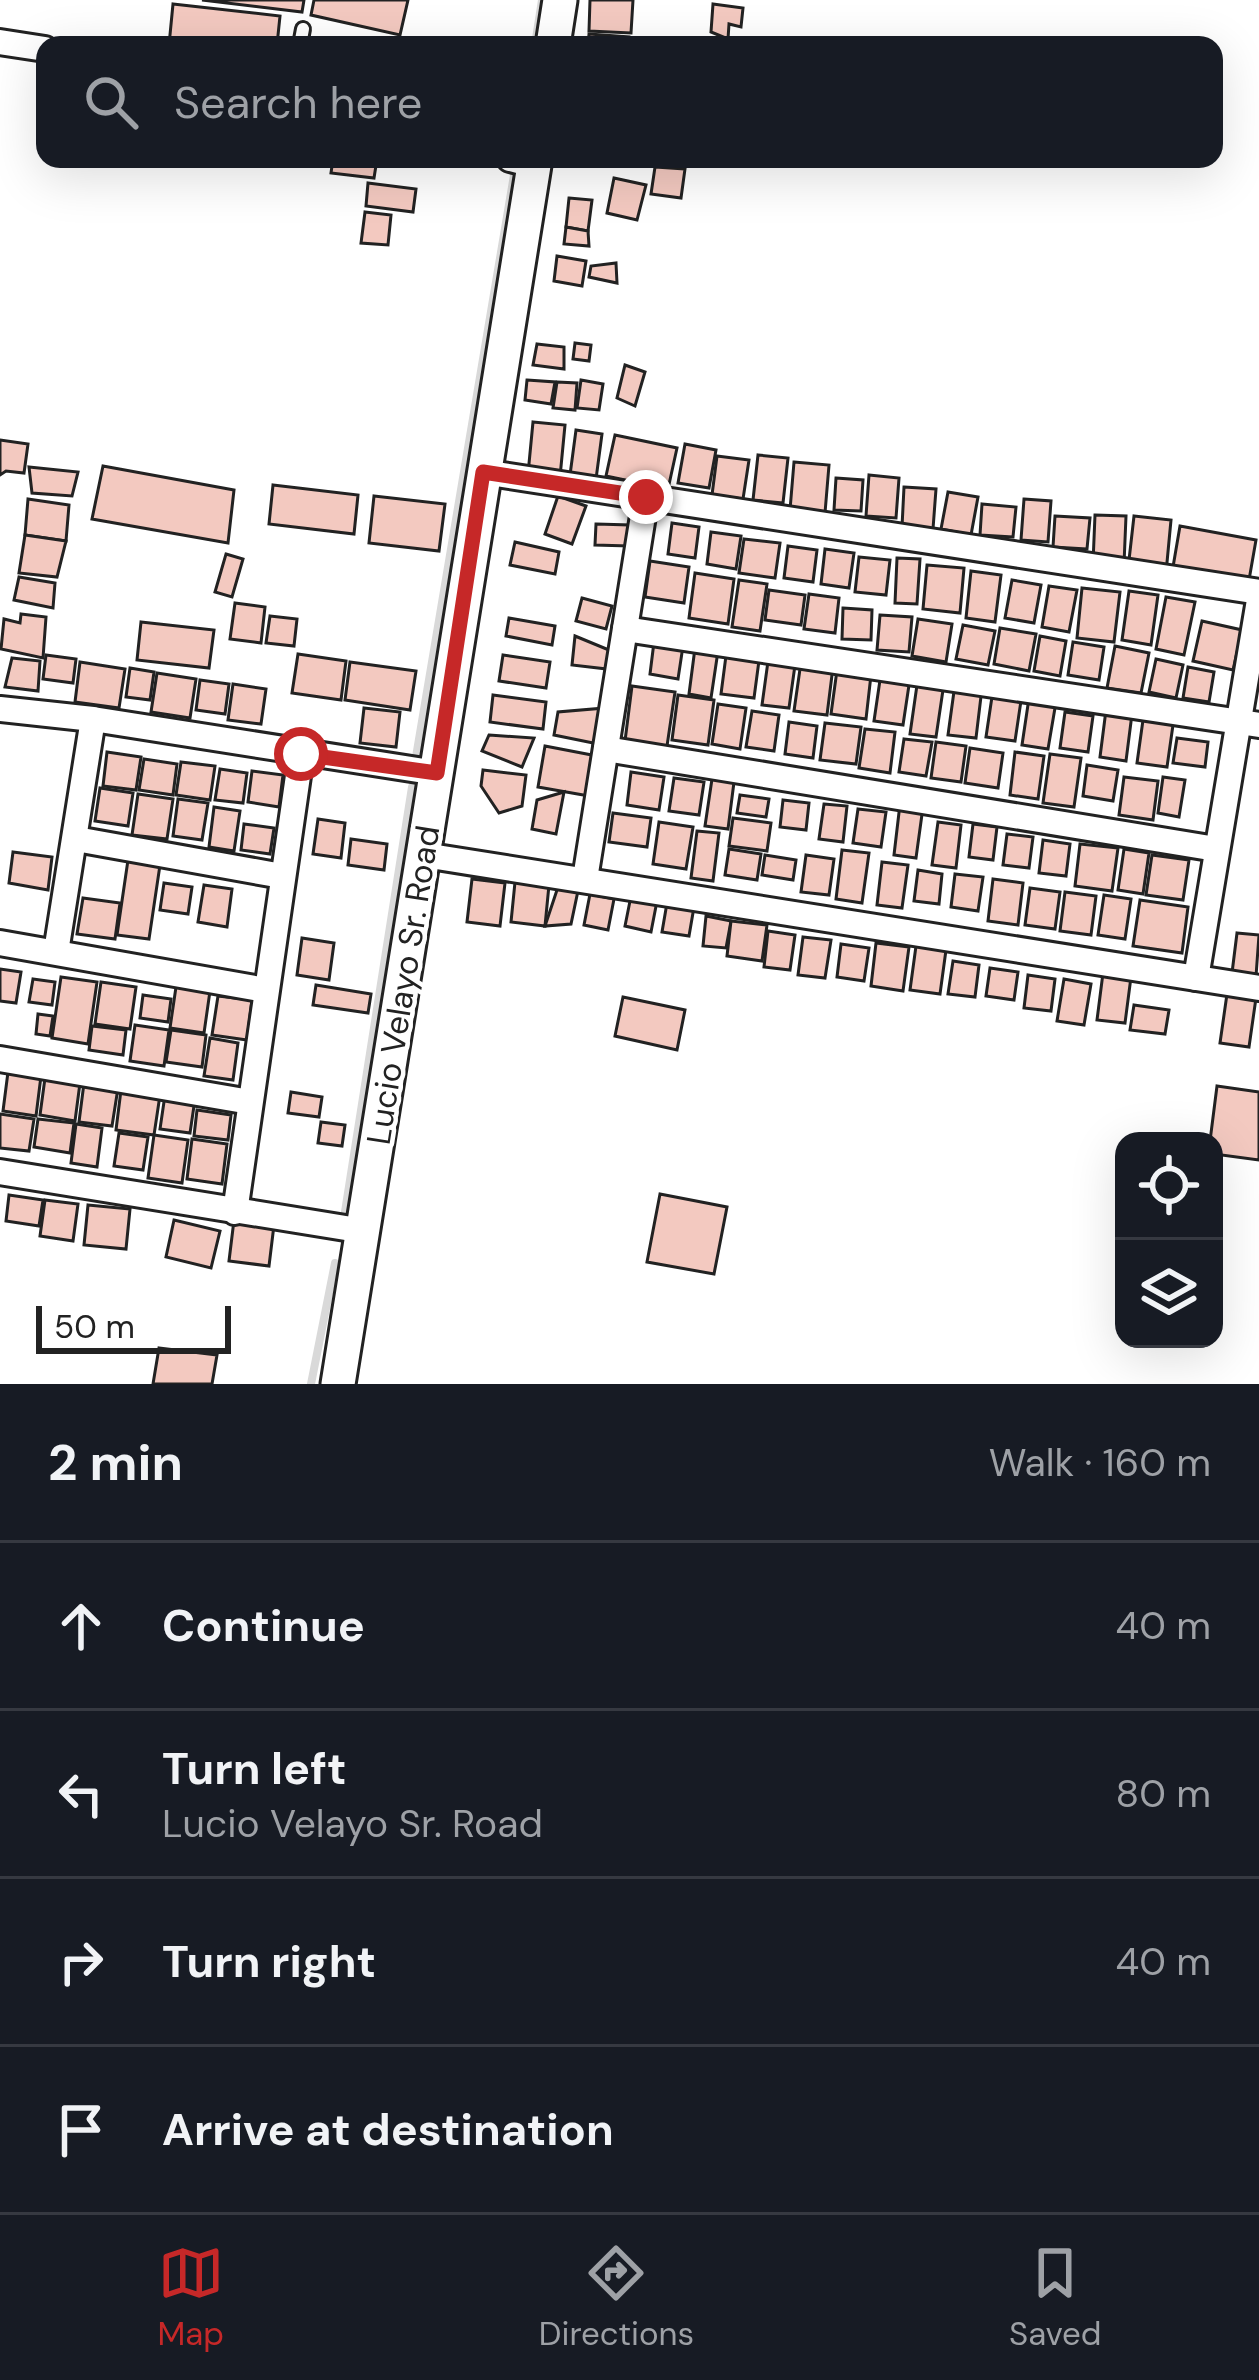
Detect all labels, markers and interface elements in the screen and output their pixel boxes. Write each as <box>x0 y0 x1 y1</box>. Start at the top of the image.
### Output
search box <box>36 36 1223 168</box>
icon: search <box>78 69 144 135</box>
text: Search here <box>174 73 422 132</box>
route end <box>619 470 673 524</box>
route start <box>274 727 328 781</box>
street label: Lucio Velayo Sr. Road <box>357 822 449 1148</box>
map controls <box>1115 1132 1223 1348</box>
button: locate <box>1115 1132 1223 1240</box>
button: layers <box>1115 1240 1223 1348</box>
scale bar <box>36 1300 231 1353</box>
text: 50 m <box>54 1305 135 1348</box>
text: 2 min <box>48 1429 183 1496</box>
text: Walk · 160 m <box>989 1437 1211 1488</box>
icon: ahead <box>48 1593 114 1659</box>
text: Continue <box>162 1596 365 1655</box>
text: 40 m <box>1116 1600 1211 1651</box>
text: Turn left <box>162 1739 346 1798</box>
icon: left <box>48 1761 114 1827</box>
text: 80 m <box>1115 1768 1211 1819</box>
text: Lucio Velayo Sr. Road <box>162 1798 543 1849</box>
icon: right <box>48 1929 114 1995</box>
text: Turn right <box>162 1932 376 1991</box>
text: 40 m <box>1116 1936 1211 1987</box>
icon: arrive <box>48 2097 114 2163</box>
text: Arrive at destination <box>162 2100 614 2159</box>
tab: Map <box>157 2240 224 2355</box>
tab: Directions <box>539 2240 694 2355</box>
tab: Saved <box>1009 2240 1102 2355</box>

